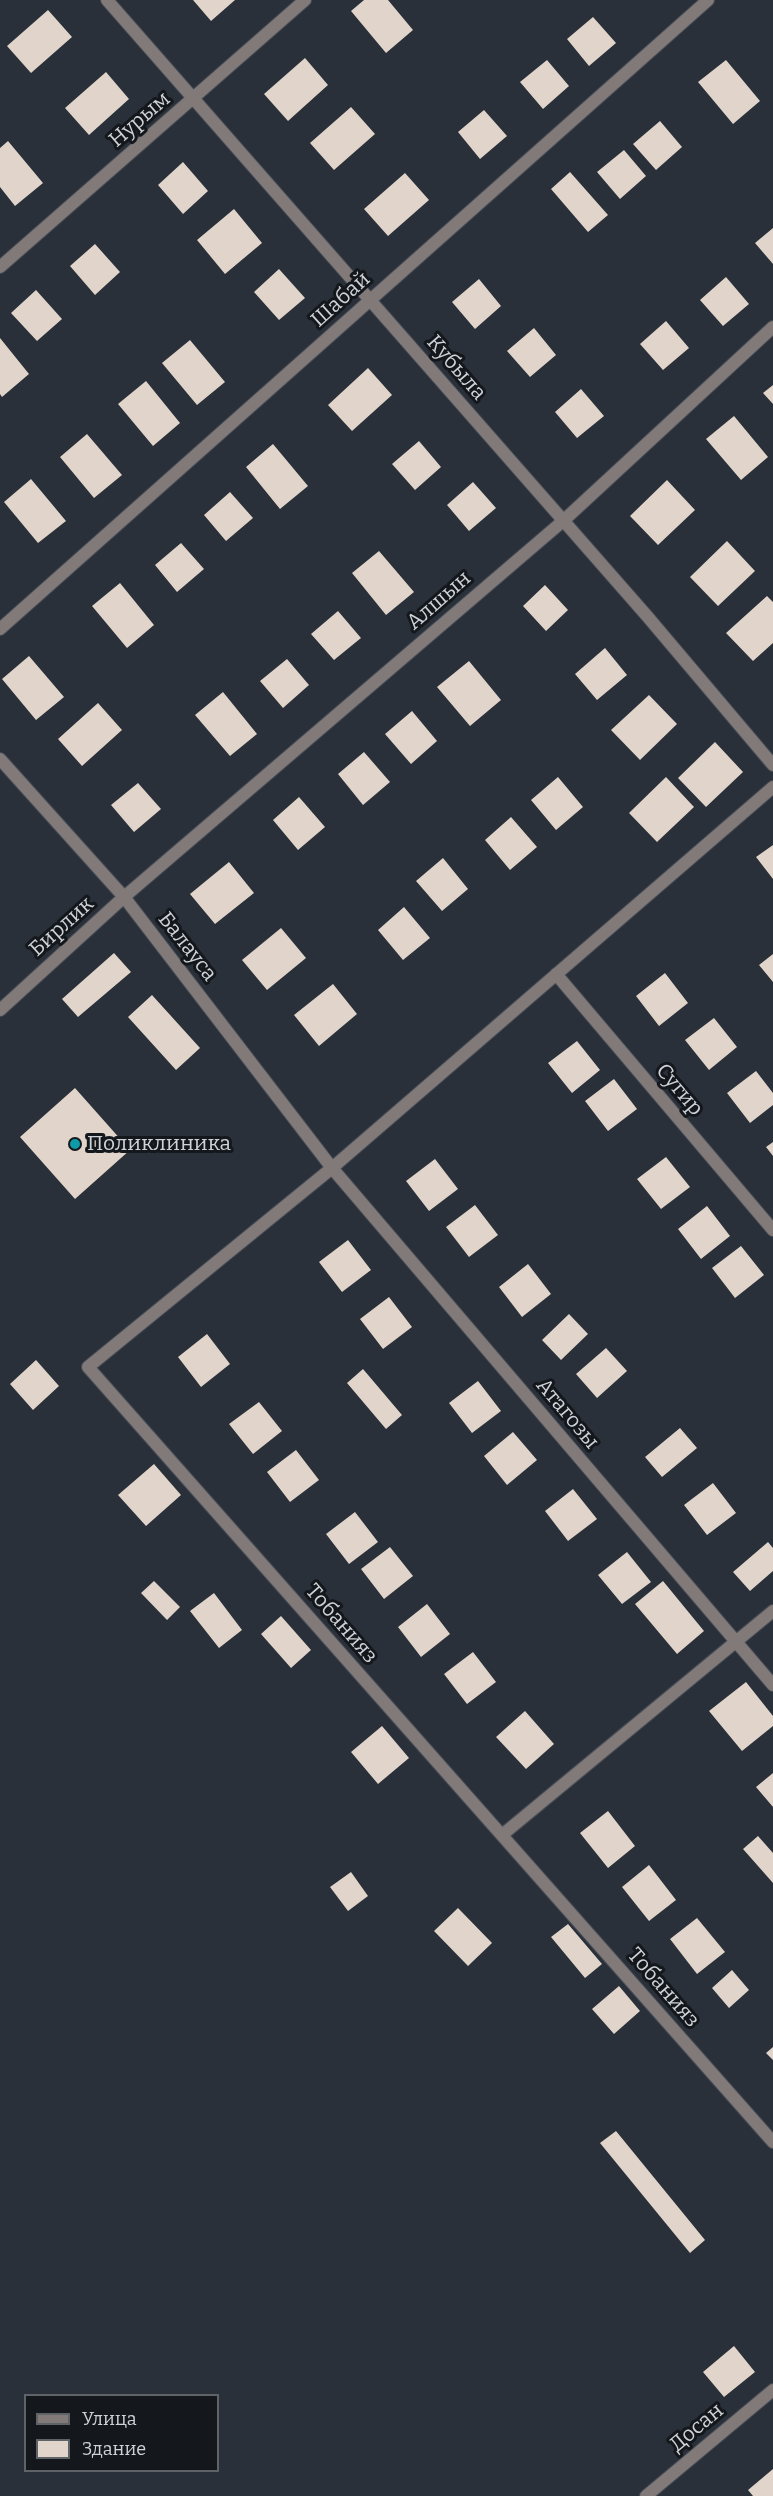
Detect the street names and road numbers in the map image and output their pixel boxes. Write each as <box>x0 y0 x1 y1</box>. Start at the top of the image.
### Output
street label: Нурым <box>105 87 175 153</box>
street label: Шабай <box>306 267 376 333</box>
street label: Кубыла <box>421 330 491 406</box>
street label: Алшын <box>402 566 476 636</box>
street label: Бирлик <box>25 892 99 962</box>
street label: Балауса <box>152 908 222 986</box>
street label: Сугир <box>650 1059 708 1121</box>
street label: Атагозы <box>530 1374 604 1454</box>
street label: Тобанияз <box>300 1579 382 1669</box>
street label: Тобанияз <box>622 1943 704 2033</box>
street label: Досан <box>665 2398 729 2458</box>

